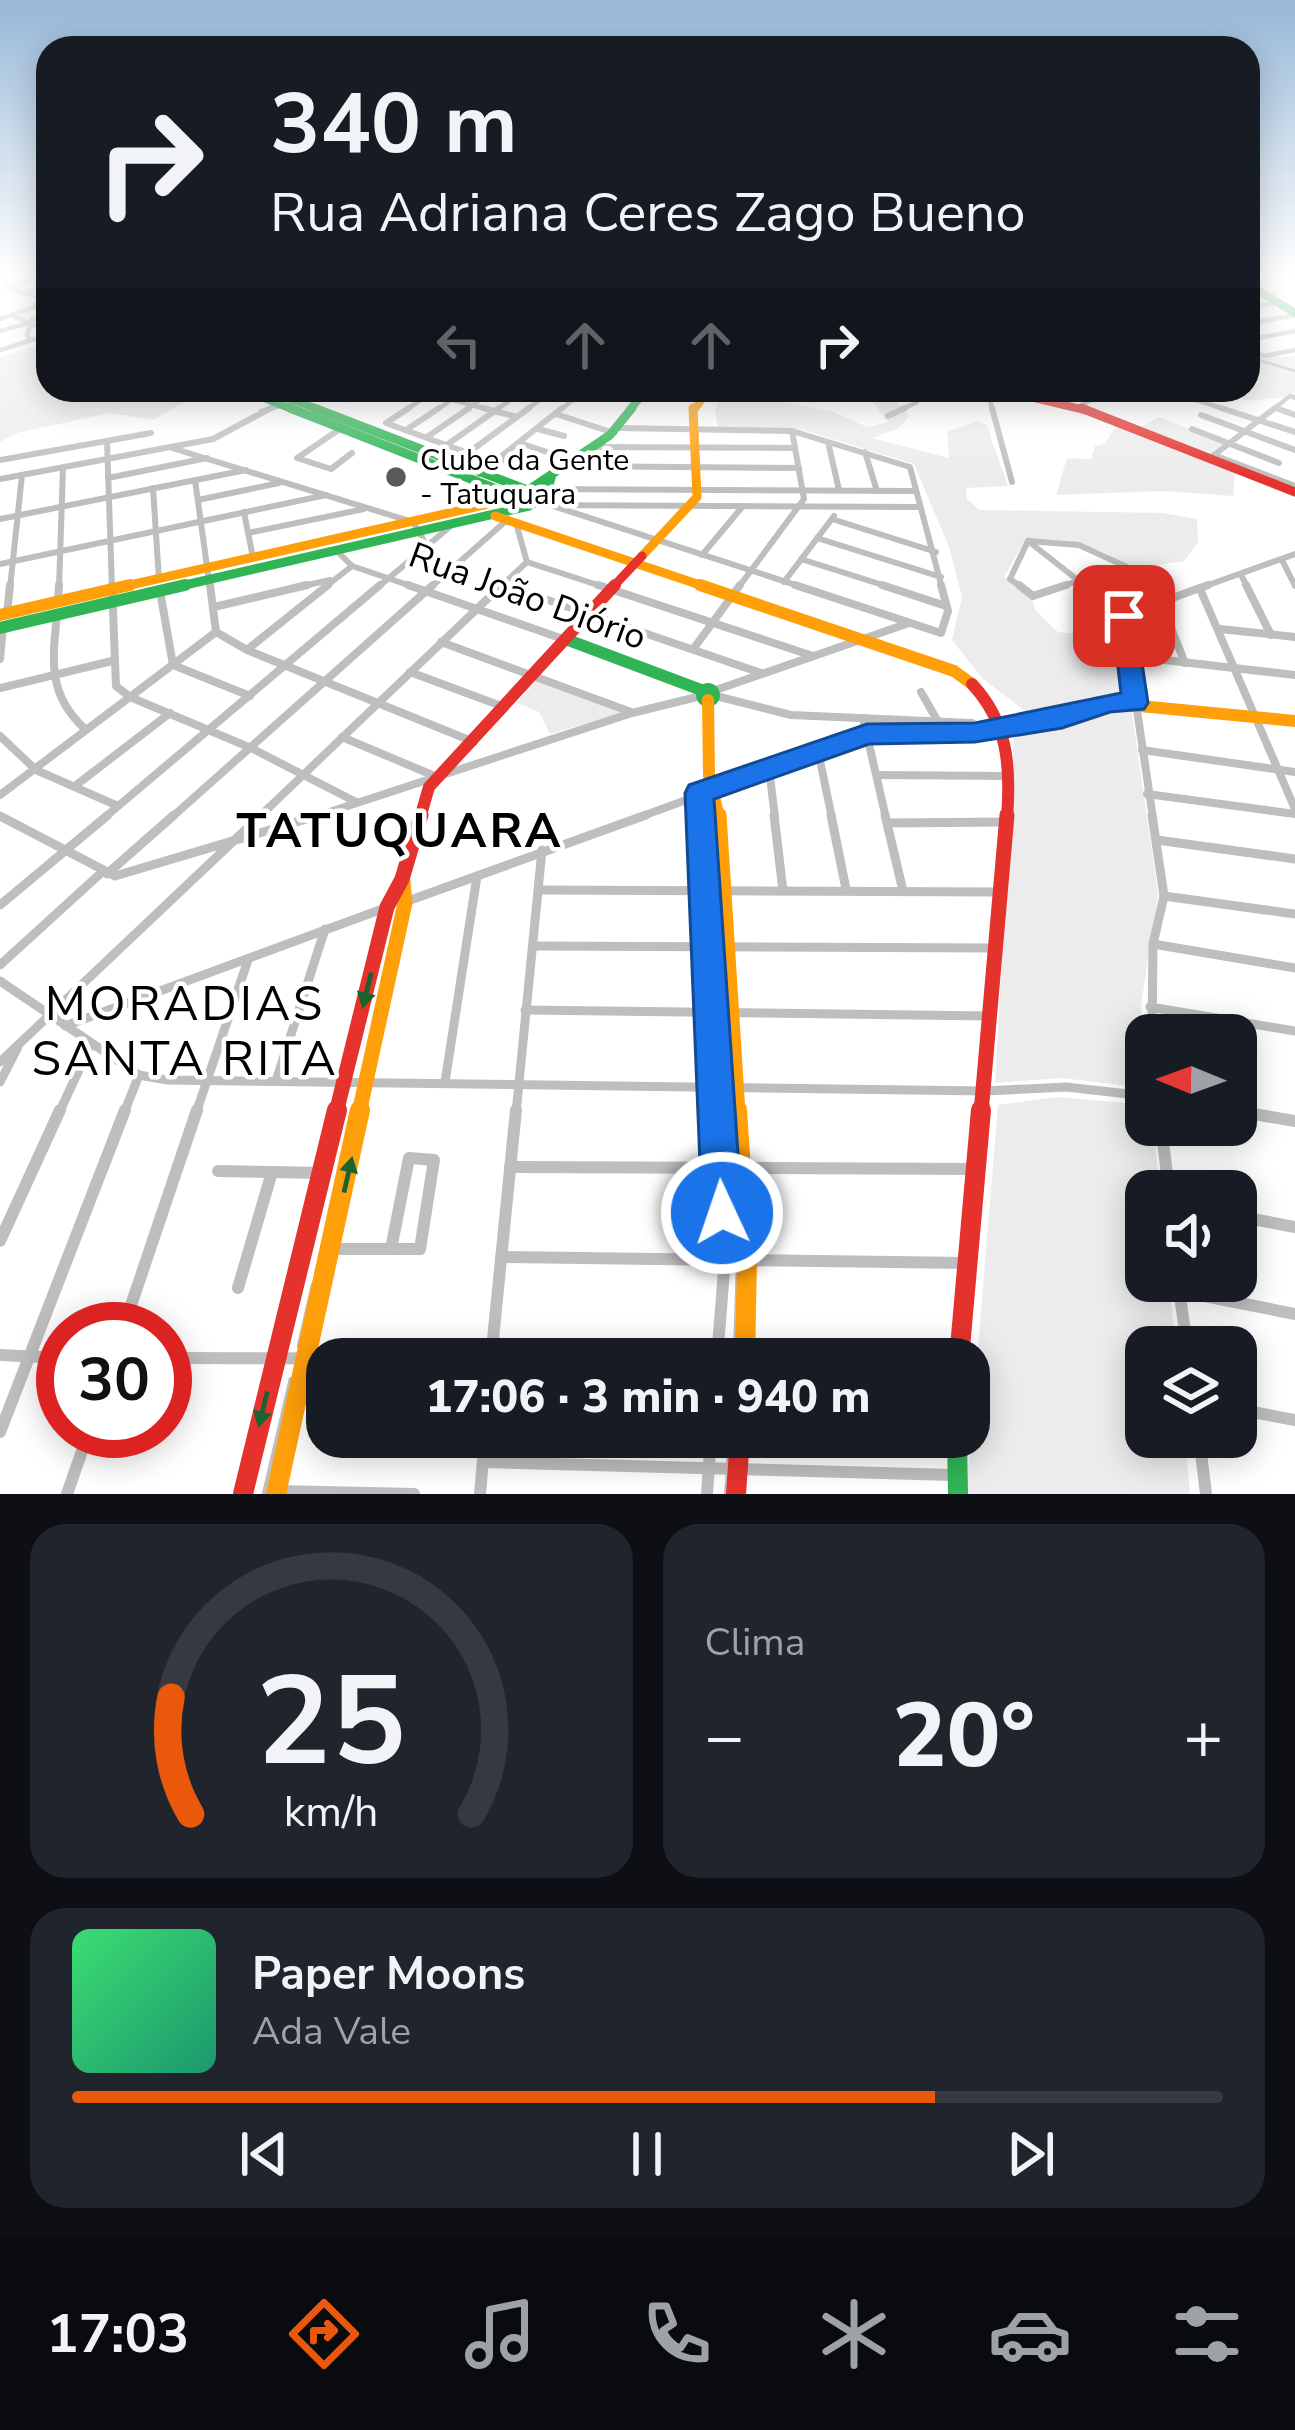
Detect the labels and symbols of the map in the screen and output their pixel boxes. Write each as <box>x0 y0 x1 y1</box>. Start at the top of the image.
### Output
place label: Clube da Gente - Tatuquara <box>420 440 629 515</box>
marker: Clube da Gente - Tatuquara <box>383 464 409 490</box>
street label: Rua João Diório <box>402 531 653 662</box>
pin <box>1073 565 1175 667</box>
district label: TATUQUARA <box>237 798 563 864</box>
district label: MORADIAS SANTA RITA <box>31 971 339 1092</box>
one-way arrow <box>357 972 376 1009</box>
north arrow <box>1125 1014 1257 1146</box>
position arrow <box>659 1150 785 1276</box>
one-way arrow <box>339 1157 358 1194</box>
speed limit sign: 30 <box>36 1302 192 1458</box>
one-way arrow <box>253 1391 272 1428</box>

